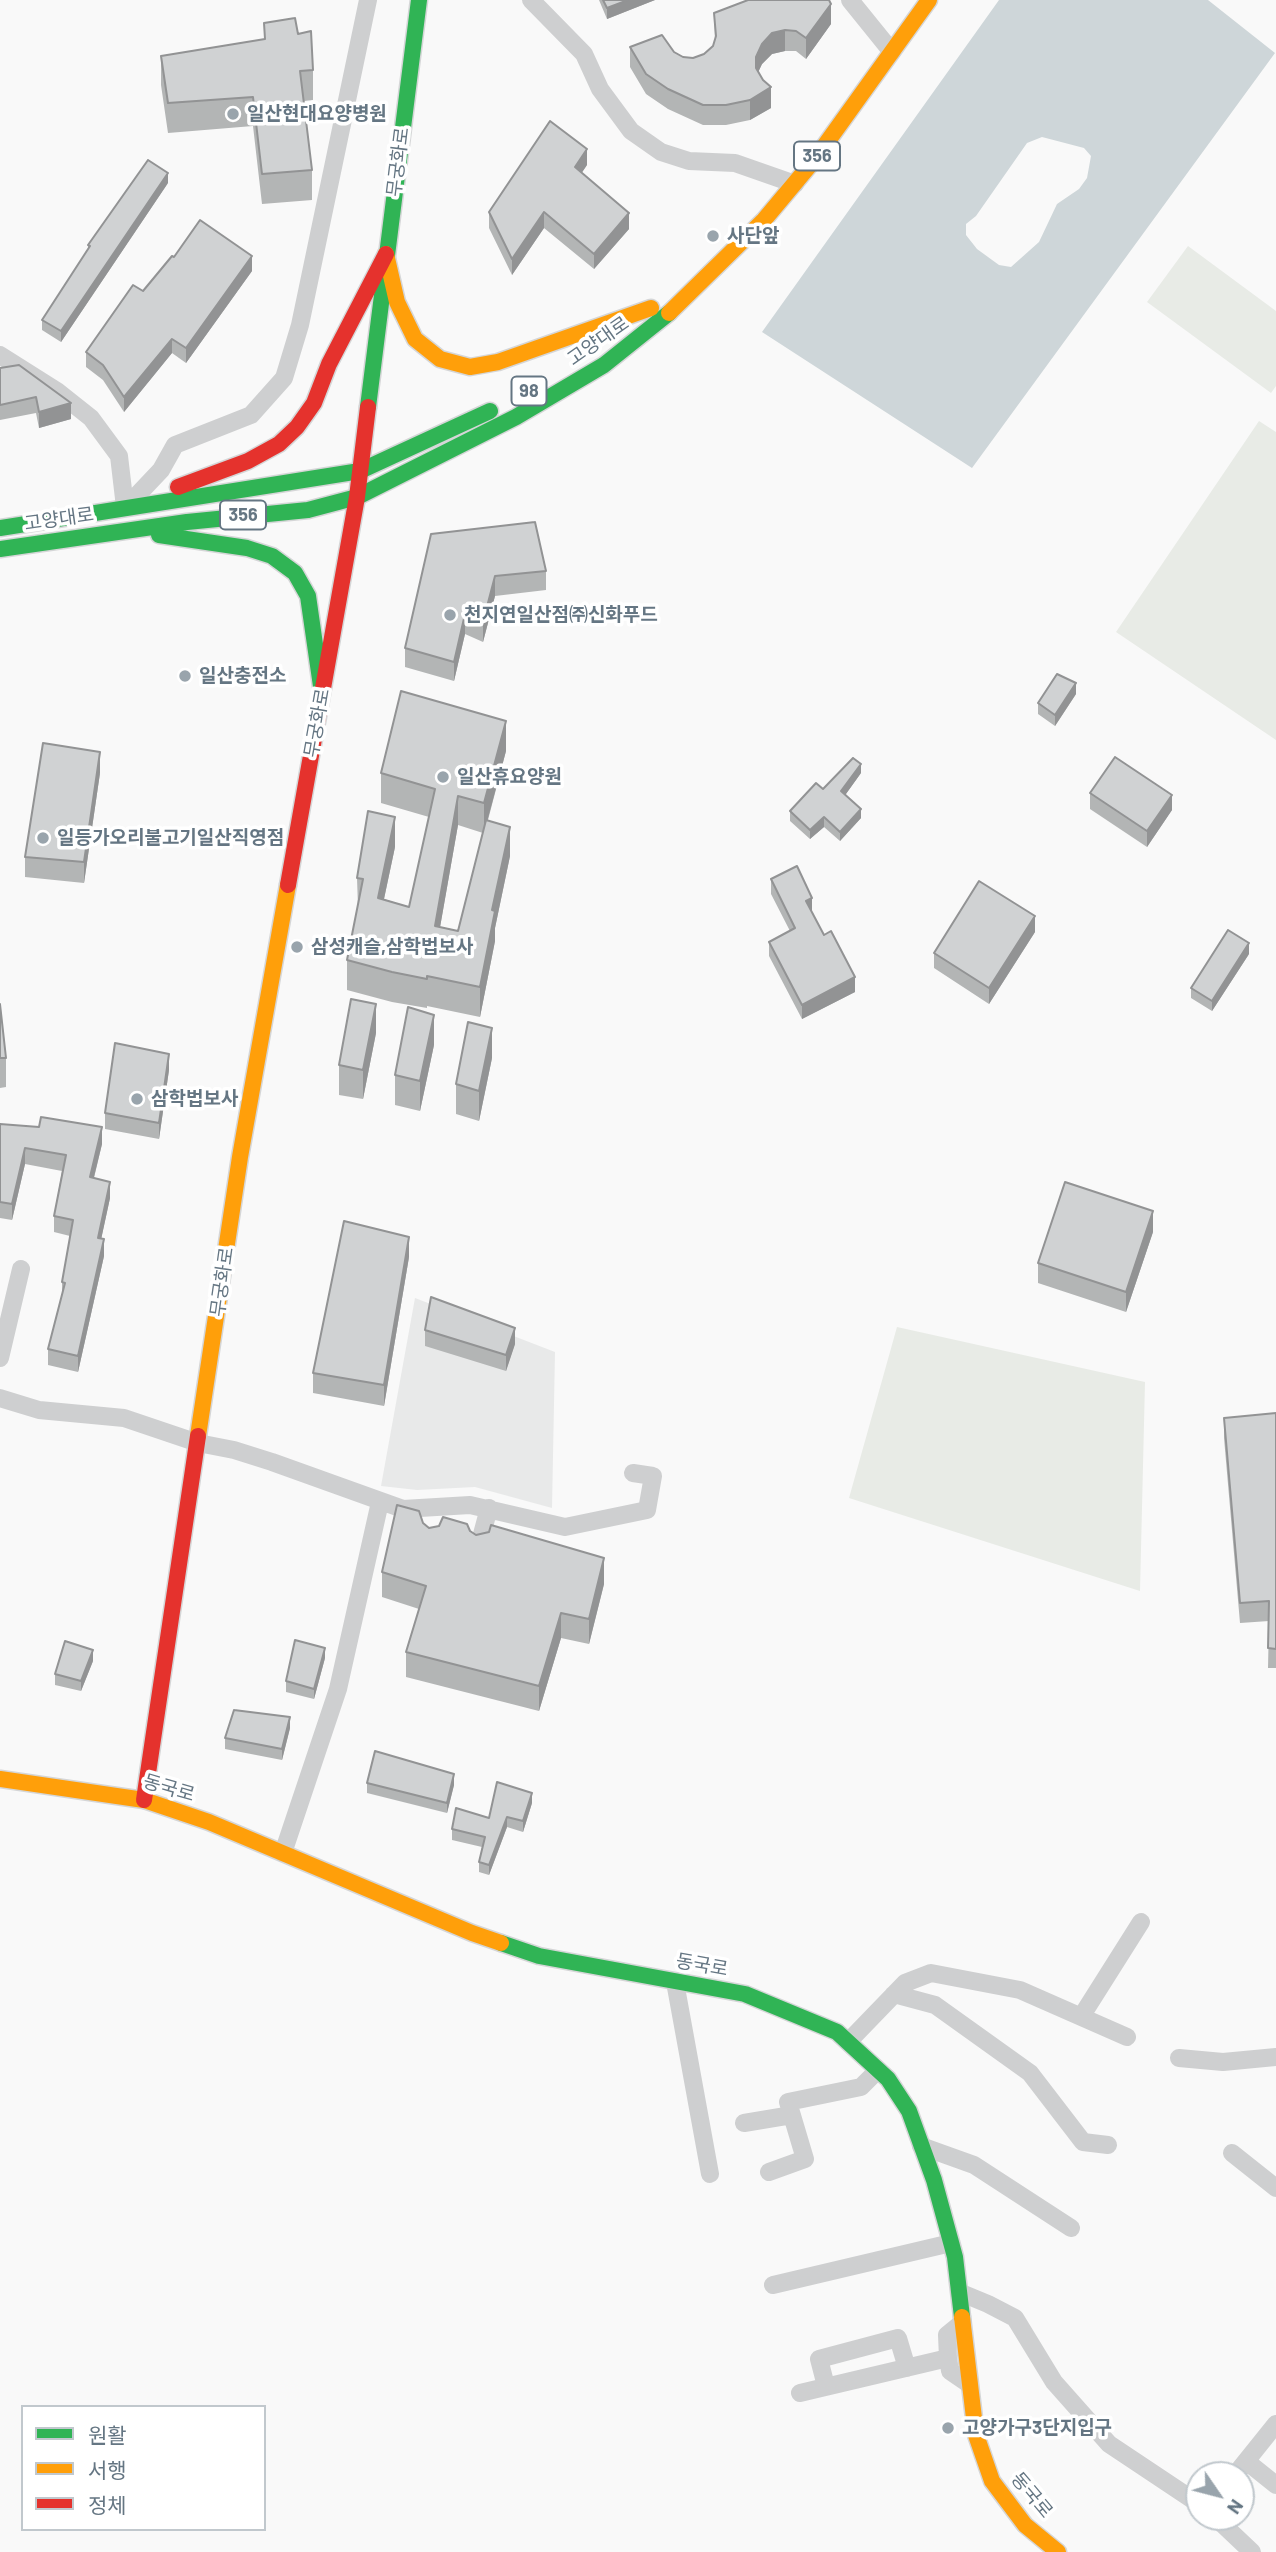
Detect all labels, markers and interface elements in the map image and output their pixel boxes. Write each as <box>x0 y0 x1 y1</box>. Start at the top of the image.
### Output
place label: 일산현대요양병원 <box>247 103 387 125</box>
marker: 일산현대요양병원 <box>225 106 241 122</box>
street label: 무궁화로 <box>382 126 414 198</box>
road number: 356 <box>794 141 840 170</box>
place label: 사단앞 <box>727 225 779 247</box>
marker: 사단앞 <box>705 228 721 244</box>
street label: 고양대로 <box>563 312 633 370</box>
road number: 98 <box>512 376 546 405</box>
road number: 356 <box>220 500 266 530</box>
street label: 고양대로 <box>23 503 95 535</box>
place label: 천지연일산점㈜신화푸드 <box>464 604 658 626</box>
marker: 천지연일산점㈜신화푸드 <box>442 607 458 623</box>
place label: 일산충전소 <box>199 665 286 687</box>
marker: 일산충전소 <box>177 668 193 684</box>
street label: 무궁화로 <box>300 687 334 759</box>
place label: 일산휴요양원 <box>457 766 562 788</box>
marker: 일산휴요양원 <box>435 769 451 785</box>
place label: 일등가오리불고기일산직영점 <box>57 827 284 849</box>
marker: 일등가오리불고기일산직영점 <box>35 830 51 846</box>
place label: 삼성캐슬,삼학법보사 <box>311 936 473 958</box>
marker: 삼성캐슬,삼학법보사 <box>289 939 305 955</box>
place label: 삼학법보사 <box>151 1088 238 1110</box>
marker: 삼학법보사 <box>129 1091 145 1107</box>
street label: 무궁화로 <box>206 1246 238 1318</box>
street label: 동국로 <box>141 1770 197 1806</box>
street label: 동국로 <box>674 1949 730 1981</box>
legend <box>21 2405 266 2531</box>
place label: 고양가구3단지입구 <box>962 2417 1112 2439</box>
marker: 고양가구3단지입구 <box>940 2420 956 2436</box>
text: 원활 <box>88 2422 127 2447</box>
text: 서행 <box>88 2457 127 2482</box>
north arrow <box>1185 2461 1255 2531</box>
street label: 동국로 <box>1006 2468 1058 2522</box>
text: 정체 <box>88 2492 127 2517</box>
text: N <box>1223 2495 1249 2519</box>

